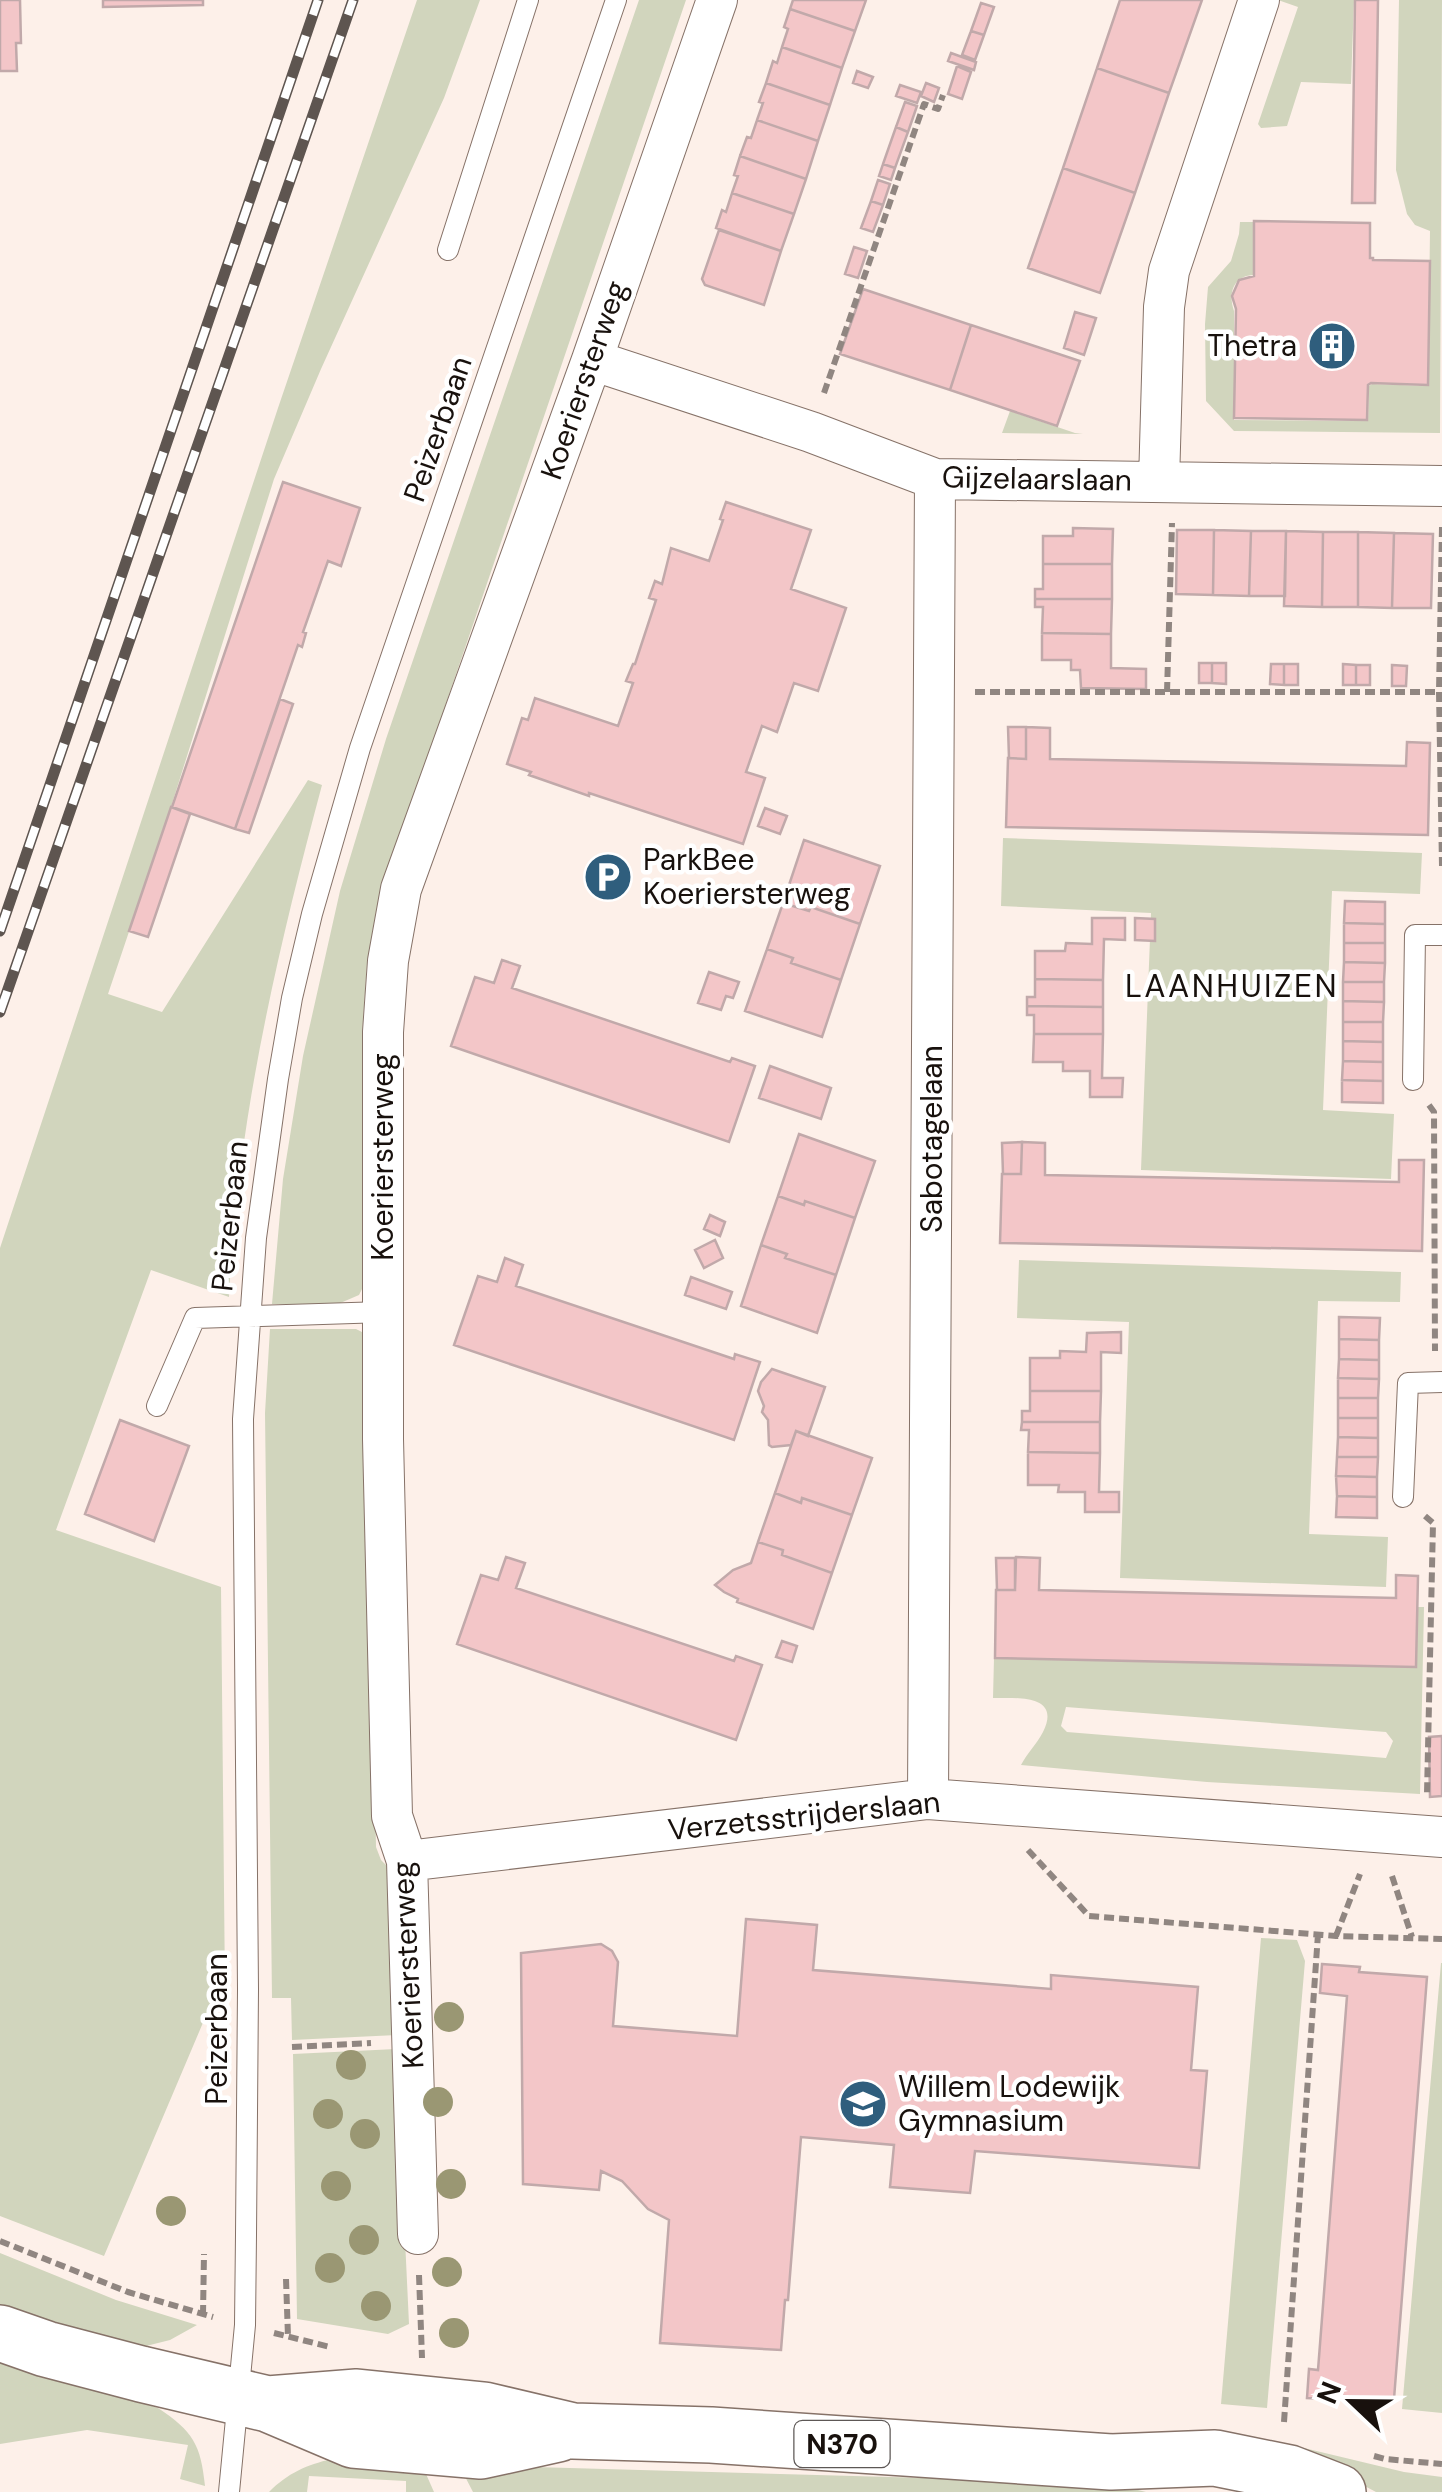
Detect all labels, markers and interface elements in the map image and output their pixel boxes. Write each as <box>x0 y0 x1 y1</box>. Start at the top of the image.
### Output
street label: Koeriersterweg <box>531 275 636 484</box>
building icon: Thetra <box>1306 320 1358 372</box>
place label: Thetra <box>1207 326 1297 365</box>
street label: Peizerbaan <box>394 351 481 507</box>
street label: Gijzelaarslaan <box>942 457 1132 500</box>
place label: ParkBee Koeriersterweg <box>643 840 851 913</box>
parking icon: ParkBee Koeriersterweg <box>582 851 634 903</box>
district label: LAANHUIZEN <box>1125 965 1339 1007</box>
street label: Sabotagelaan <box>912 1045 951 1233</box>
street label: Koeriersterweg <box>363 1053 402 1261</box>
street label: Peizerbaan <box>202 1139 257 1293</box>
street label: Verzetsstrijderslaan <box>666 1782 942 1849</box>
street label: Koeriersterweg <box>383 1860 432 2070</box>
street label: Peizerbaan <box>197 1953 236 2105</box>
place label: Willem Lodewijk Gymnasium <box>898 2067 1120 2140</box>
school or university icon: Willem Lodewijk Gymnasium <box>837 2078 889 2130</box>
north arrow <box>1302 2352 1402 2452</box>
text: N <box>1308 2376 1350 2409</box>
road number: N370 <box>794 2421 890 2467</box>

